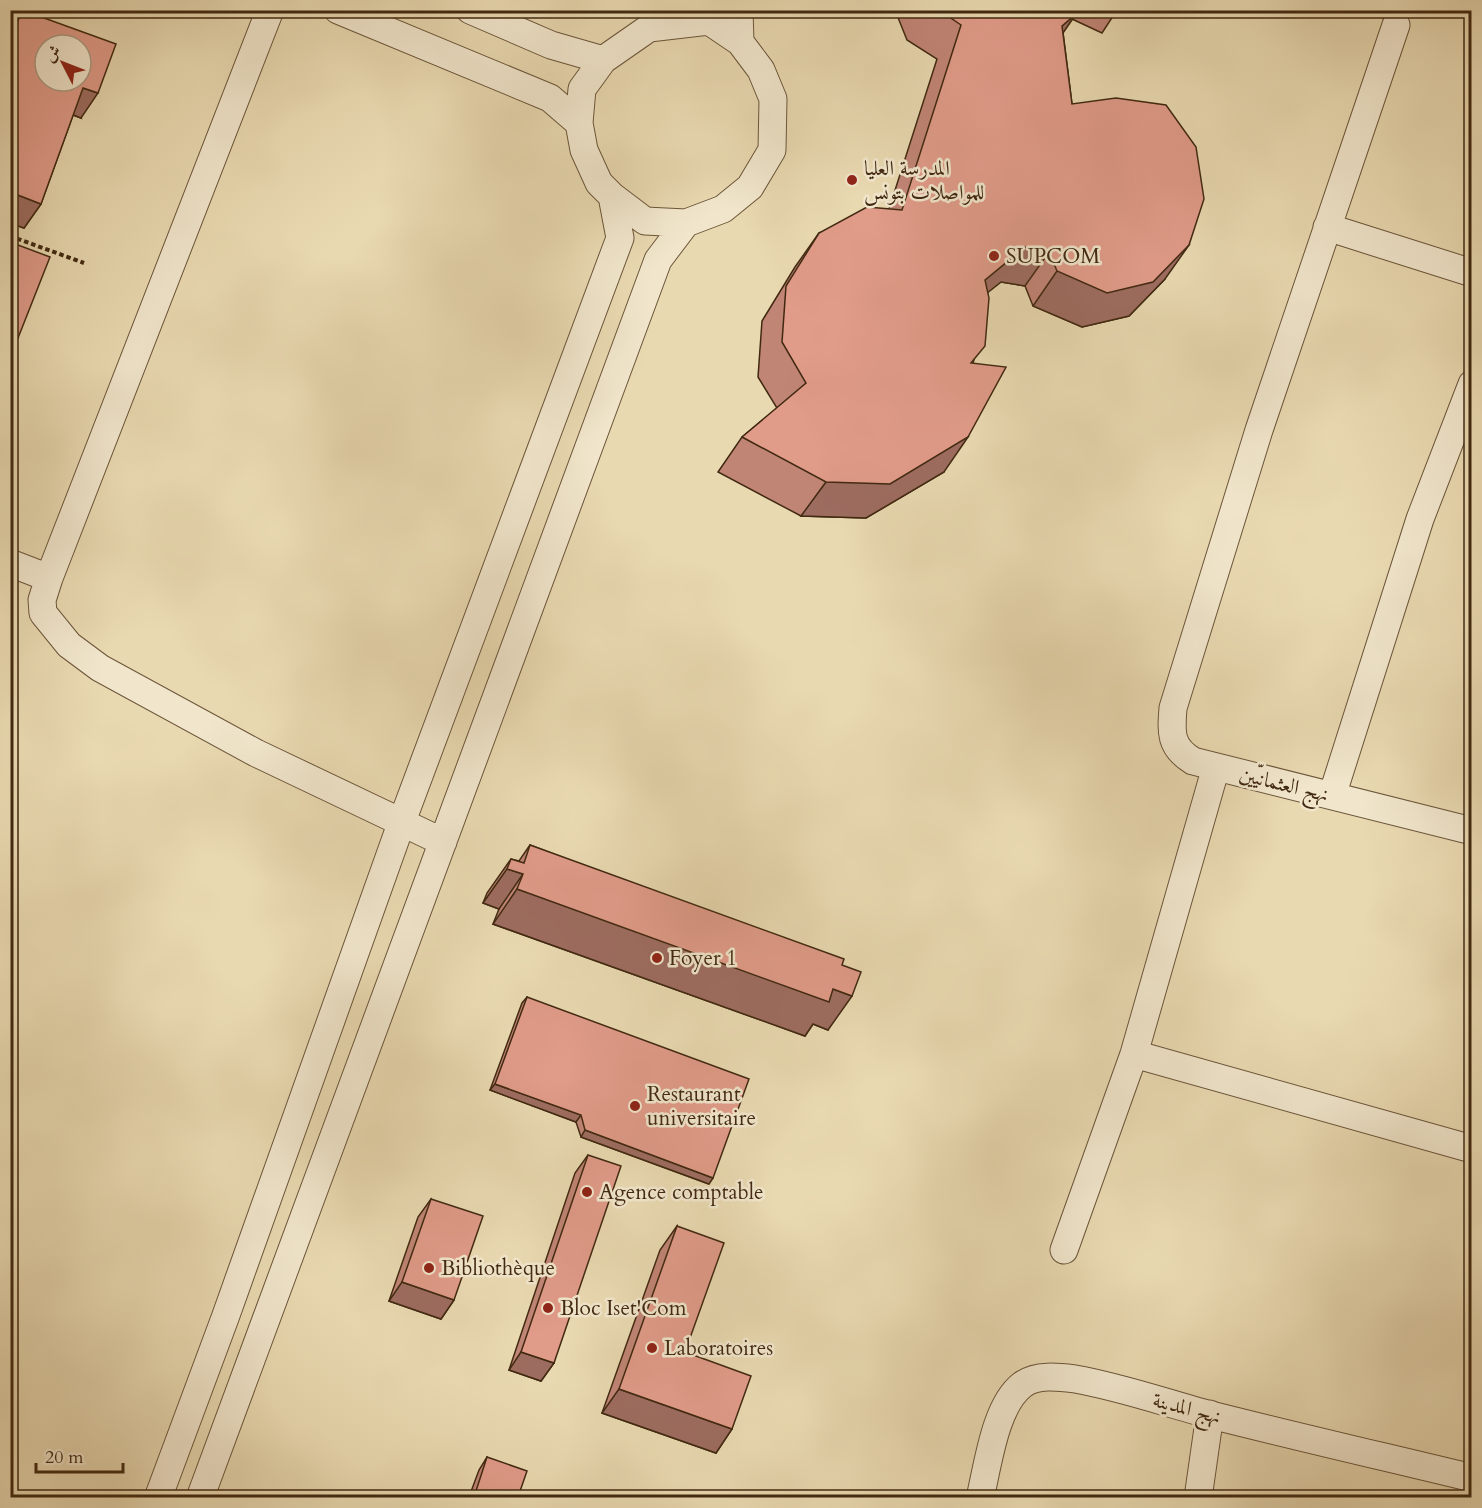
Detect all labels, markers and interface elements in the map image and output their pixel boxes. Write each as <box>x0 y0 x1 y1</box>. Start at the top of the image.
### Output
north arrow <box>33 33 93 93</box>
text: ش <box>39 40 66 67</box>
place label: المدرسة العليا للمواصلات بتونس <box>864 154 984 207</box>
marker: المدرسة العليا للمواصلات بتونس <box>845 173 859 187</box>
place label: SUPCOM <box>1006 242 1100 271</box>
marker: SUPCOM <box>987 249 1001 263</box>
street label: نهج العثمانيّين <box>1235 758 1332 813</box>
place label: Foyer 1 <box>669 944 737 973</box>
marker: Foyer 1 <box>650 951 664 965</box>
place label: Restaurant universitaire <box>647 1080 756 1133</box>
marker: Restaurant universitaire <box>628 1099 642 1113</box>
place label: Agence comptable <box>599 1178 764 1207</box>
marker: Agence comptable <box>580 1185 594 1199</box>
place label: Bibliothèque <box>441 1254 555 1283</box>
marker: Bibliothèque <box>422 1261 436 1275</box>
place label: Bloc Iset'Com <box>560 1294 687 1323</box>
marker: Bloc Iset'Com <box>541 1301 555 1315</box>
place label: Laboratoires <box>664 1334 773 1363</box>
marker: Laboratoires <box>645 1341 659 1355</box>
street label: نهج المدينة <box>1148 1385 1224 1435</box>
scale bar <box>36 1436 123 1474</box>
text: 20 m <box>45 1445 84 1470</box>

